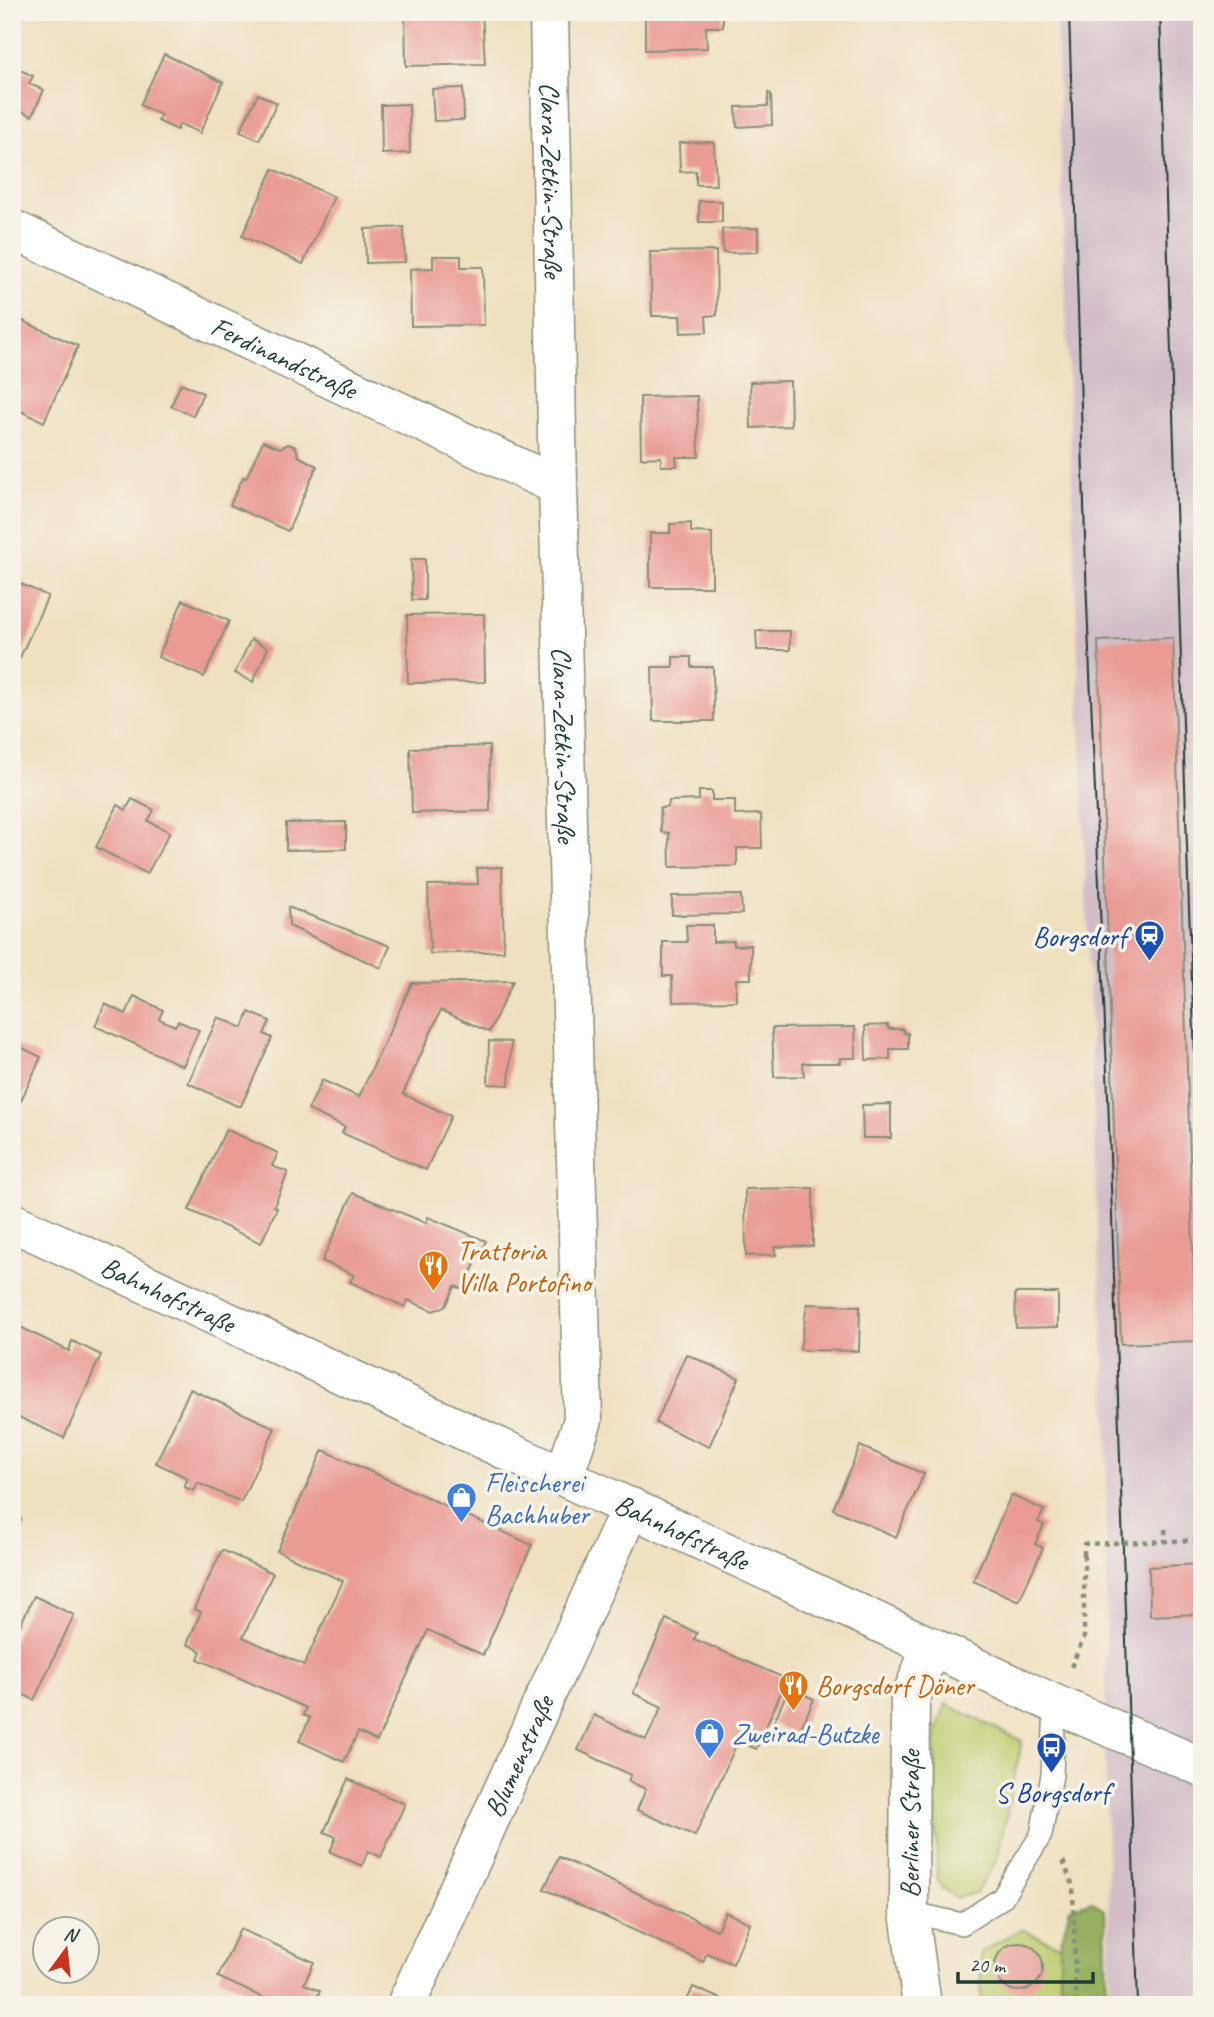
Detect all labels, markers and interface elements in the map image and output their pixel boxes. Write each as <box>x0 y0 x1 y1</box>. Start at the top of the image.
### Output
street label: Clara-Zetkin-Straße <box>533 82 572 280</box>
street label: Ferdinandstraße <box>206 308 364 407</box>
street label: Clara-Zetkin-Straße <box>545 646 585 845</box>
place label: Borgsdorf <box>1033 919 1133 954</box>
station icon: Borgsdorf <box>1132 919 1166 963</box>
place label: Trattoria Villa Portofino <box>457 1233 594 1300</box>
street label: Bahnhofstraße <box>95 1248 242 1341</box>
restaurant icon: Trattoria Villa Portofino <box>417 1249 451 1293</box>
place label: Fleischerei Bachhuber <box>485 1465 591 1532</box>
shop icon: Fleischerei Bachhuber <box>445 1481 479 1525</box>
street label: Bahnhofstraße <box>609 1486 756 1578</box>
restaurant icon: Borgsdorf Döner <box>776 1668 810 1712</box>
place label: Borgsdorf Döner <box>816 1668 976 1703</box>
street label: Blumenstraße <box>476 1688 562 1822</box>
shop icon: Zweirad-Butzke <box>692 1716 726 1760</box>
place label: Zweirad-Butzke <box>732 1716 880 1751</box>
bus stop icon: S Borgsdorf <box>1035 1731 1069 1775</box>
street label: Berliner Straße <box>892 1748 927 1898</box>
place label: S Borgsdorf <box>995 1775 1115 1810</box>
north arrow <box>32 1916 102 1986</box>
text: N <box>61 1921 82 1948</box>
scale bar <box>958 1940 1093 1984</box>
text: 20 m <box>969 1952 1007 1978</box>

